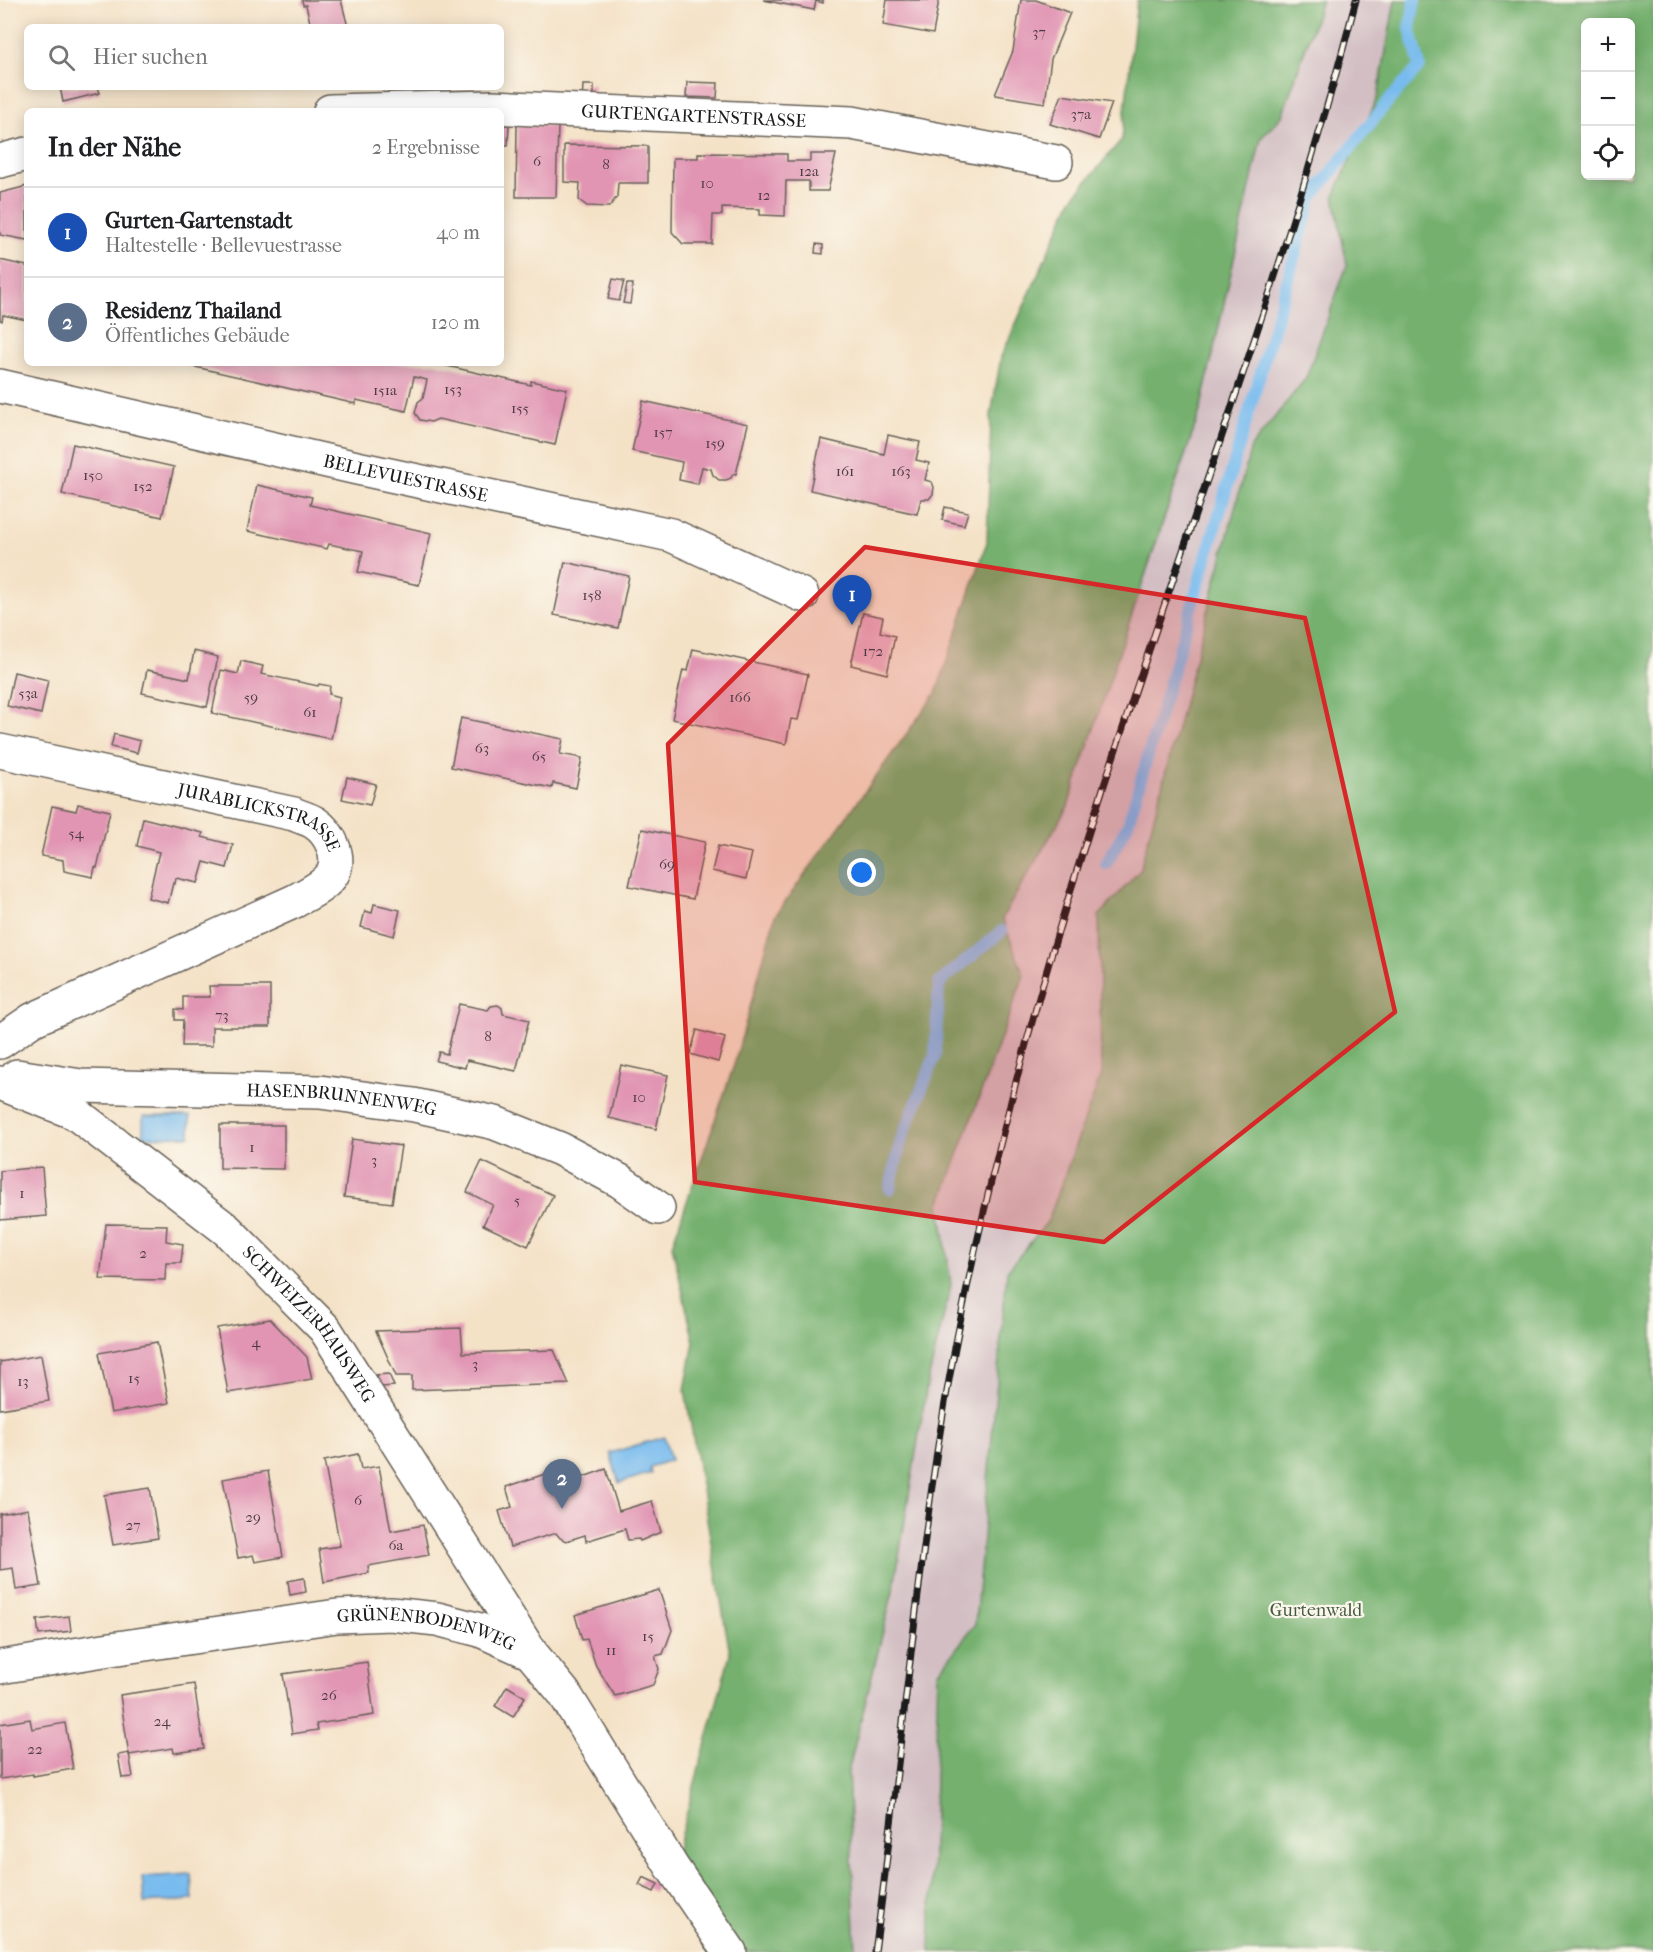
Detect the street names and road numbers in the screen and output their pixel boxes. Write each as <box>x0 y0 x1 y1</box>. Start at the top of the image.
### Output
street label: GURTENGARTENSTRASSE <box>581 101 807 132</box>
street label: BELLEVUESTRASSE <box>321 451 490 507</box>
street label: JURABLICKSTRASSE <box>174 779 344 855</box>
street label: HASENBRUNNENWEG <box>246 1080 439 1121</box>
street label: SCHWEIZERHAUSWEG <box>238 1242 379 1407</box>
street label: GRÜNENBODENWEG <box>336 1604 519 1656</box>

